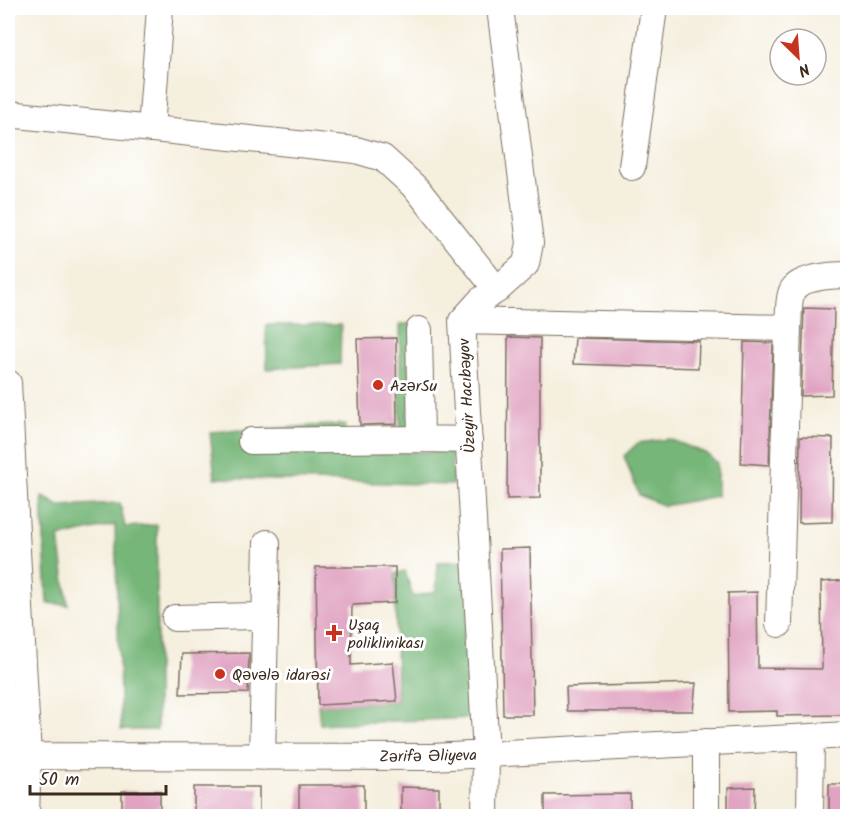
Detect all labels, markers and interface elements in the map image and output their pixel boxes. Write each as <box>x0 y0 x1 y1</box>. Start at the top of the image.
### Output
north arrow <box>768 27 828 87</box>
text: N <box>794 56 814 83</box>
street label: Üzeyir Hacıbəyov <box>452 338 483 454</box>
place label: AzərSu <box>390 374 437 399</box>
marker: AzərSu <box>371 378 385 392</box>
place label: Uşaq poliklinikası <box>347 613 424 656</box>
marker: Uşaq poliklinikası <box>325 624 343 642</box>
place label: Qəvələ idarəsi <box>232 663 331 688</box>
marker: Qəvələ idarəsi <box>213 667 227 681</box>
street label: Zərifə Əliyeva <box>379 743 477 770</box>
scale bar <box>30 758 166 796</box>
text: 50 m <box>39 766 79 795</box>

